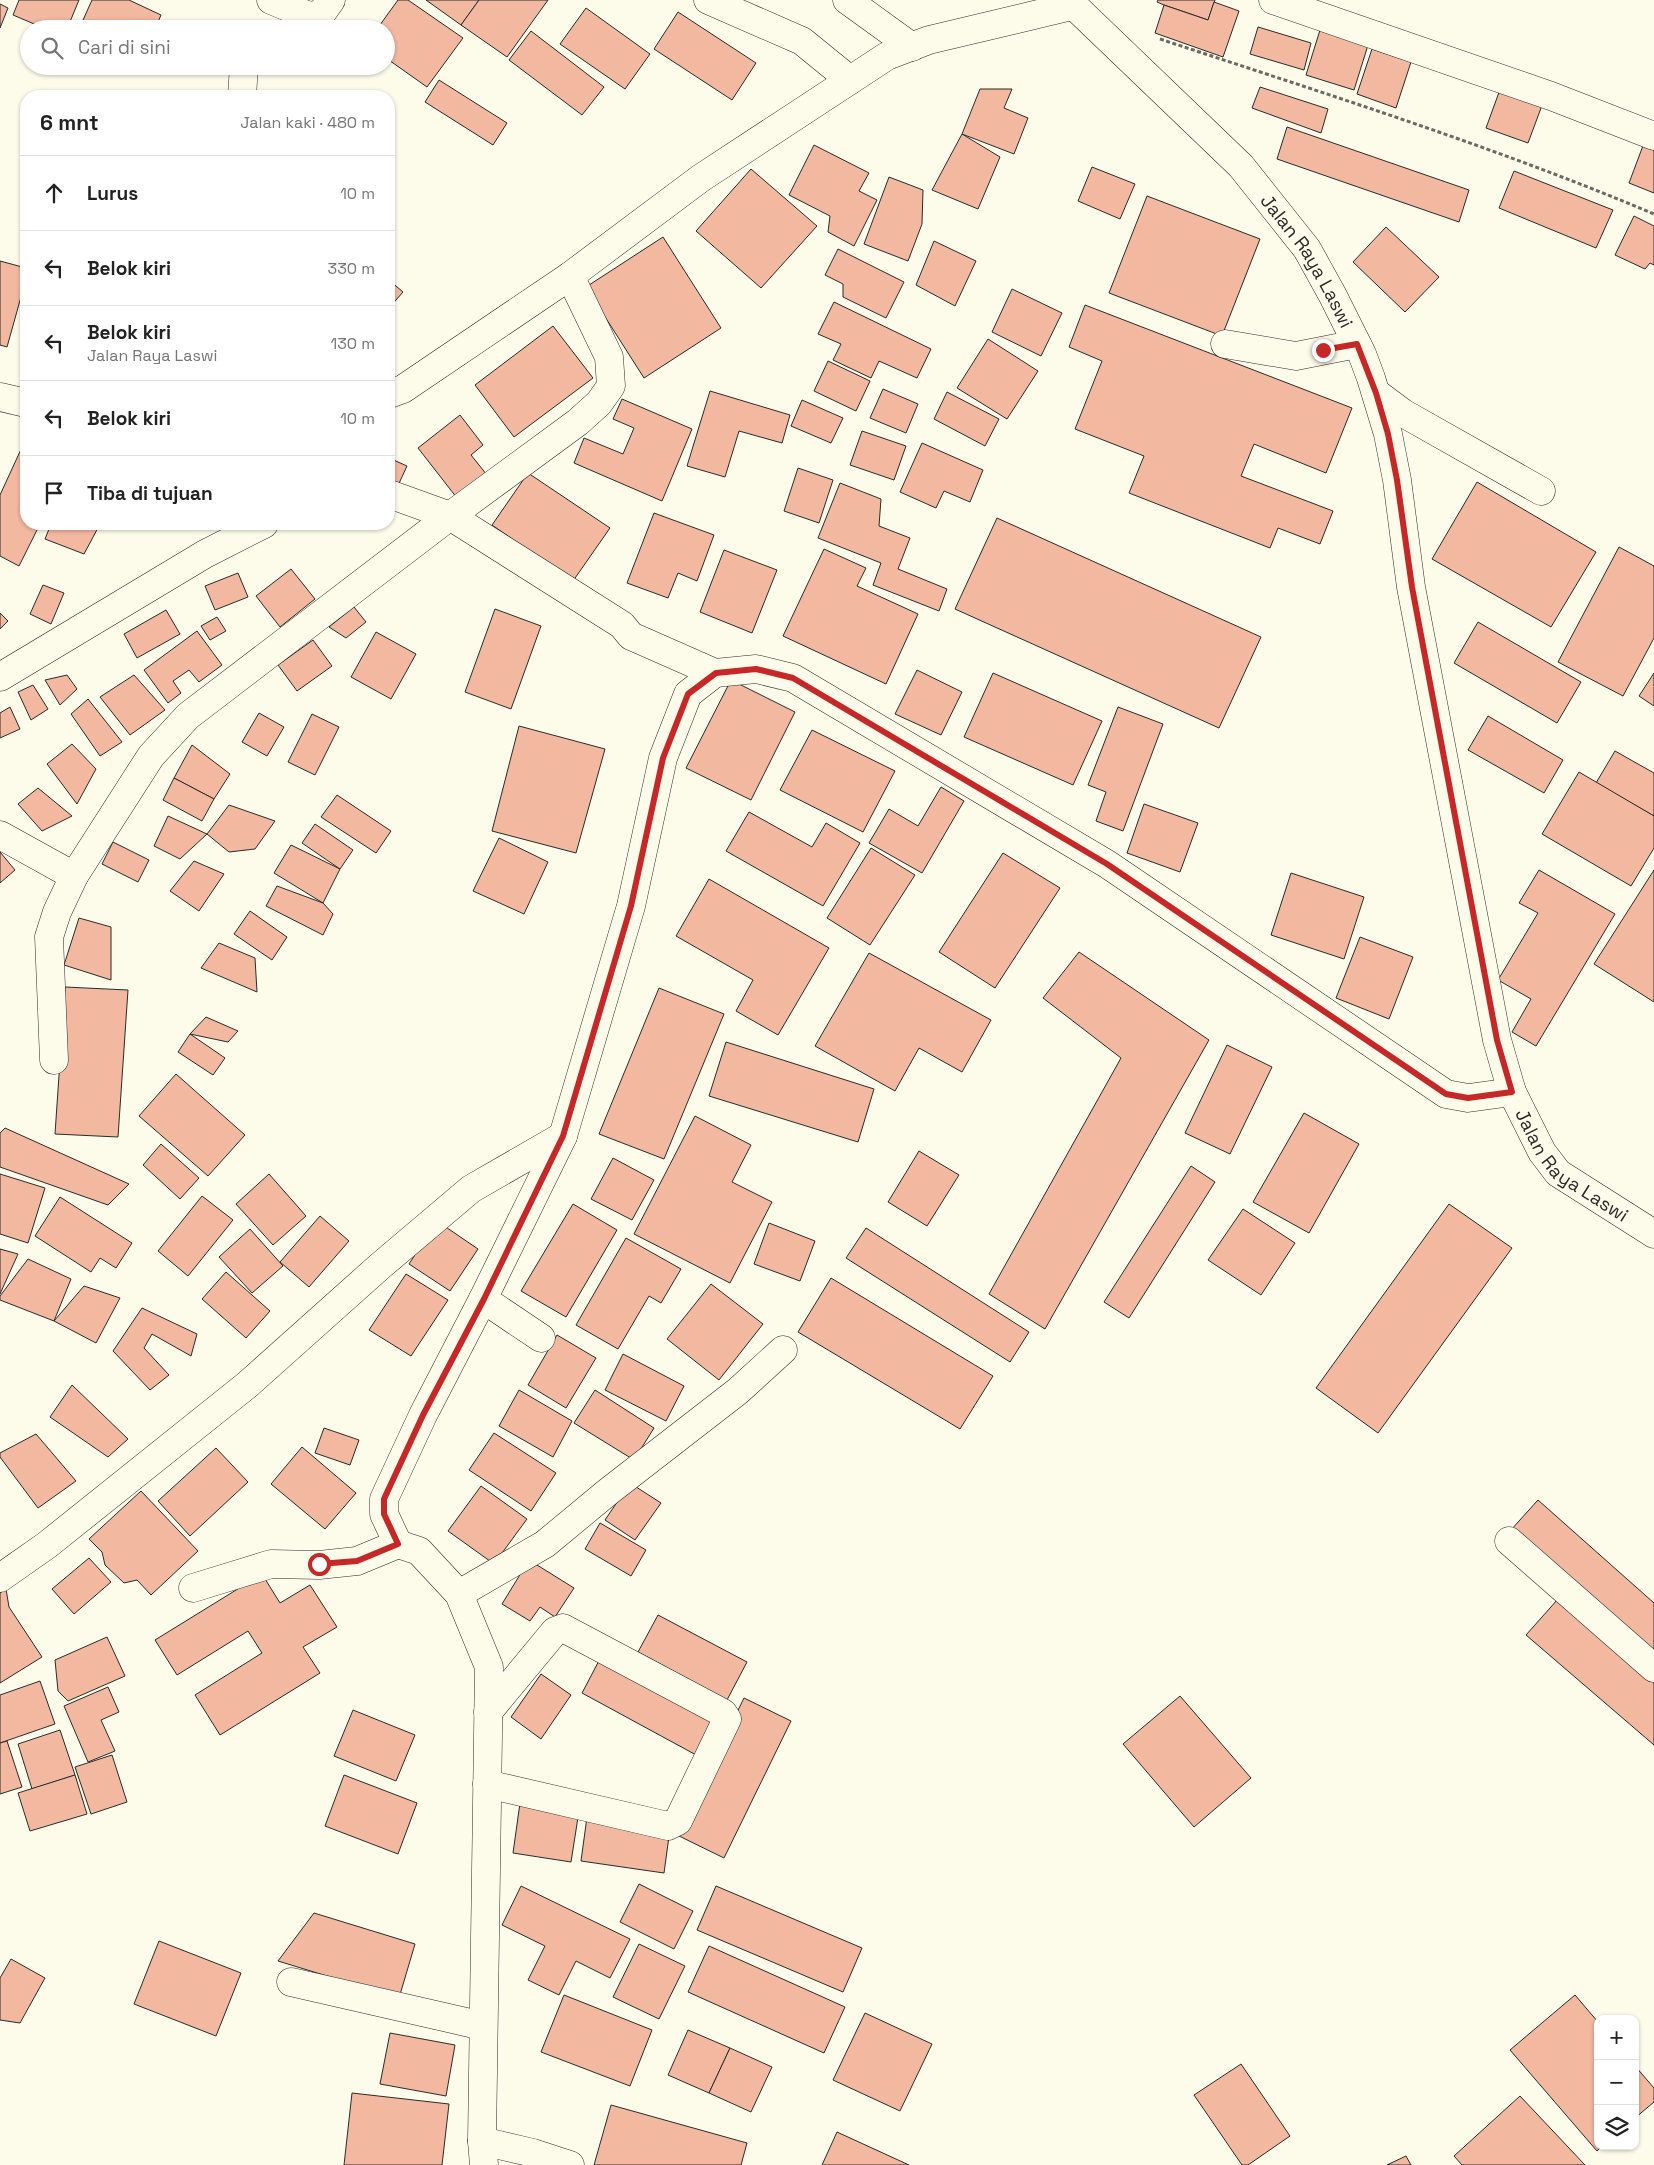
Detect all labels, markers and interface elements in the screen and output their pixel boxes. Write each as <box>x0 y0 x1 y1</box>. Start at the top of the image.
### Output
search box <box>20 20 395 75</box>
icon: search <box>38 34 66 62</box>
text: Cari di sini <box>78 35 171 60</box>
text: 6 mnt <box>40 109 98 136</box>
text: Jalan kaki · 480 m <box>240 112 375 133</box>
icon: ahead <box>40 179 68 207</box>
text: Lurus <box>87 181 138 206</box>
text: 10 m <box>340 183 375 204</box>
street label: Jalan Raya Laswi <box>1255 189 1359 332</box>
icon: left <box>40 254 68 282</box>
text: Belok kiri <box>87 256 171 281</box>
text: 330 m <box>328 258 375 279</box>
text: Belok kiri <box>87 320 171 345</box>
icon: left <box>40 329 68 357</box>
text: 130 m <box>331 333 375 354</box>
route end <box>1312 339 1335 362</box>
text: Jalan Raya Laswi <box>87 345 217 366</box>
icon: left <box>40 404 68 432</box>
text: Belok kiri <box>87 406 171 431</box>
text: 10 m <box>340 408 375 429</box>
icon: arrive <box>40 479 68 507</box>
text: Tiba di tujuan <box>87 481 213 506</box>
street label: Jalan Raya Laswi <box>1509 1104 1633 1228</box>
route start <box>308 1553 331 1576</box>
map controls <box>1594 2015 1639 2150</box>
button: + <box>1594 2015 1639 2060</box>
button: − <box>1594 2060 1639 2105</box>
button: layers <box>1594 2105 1639 2150</box>

